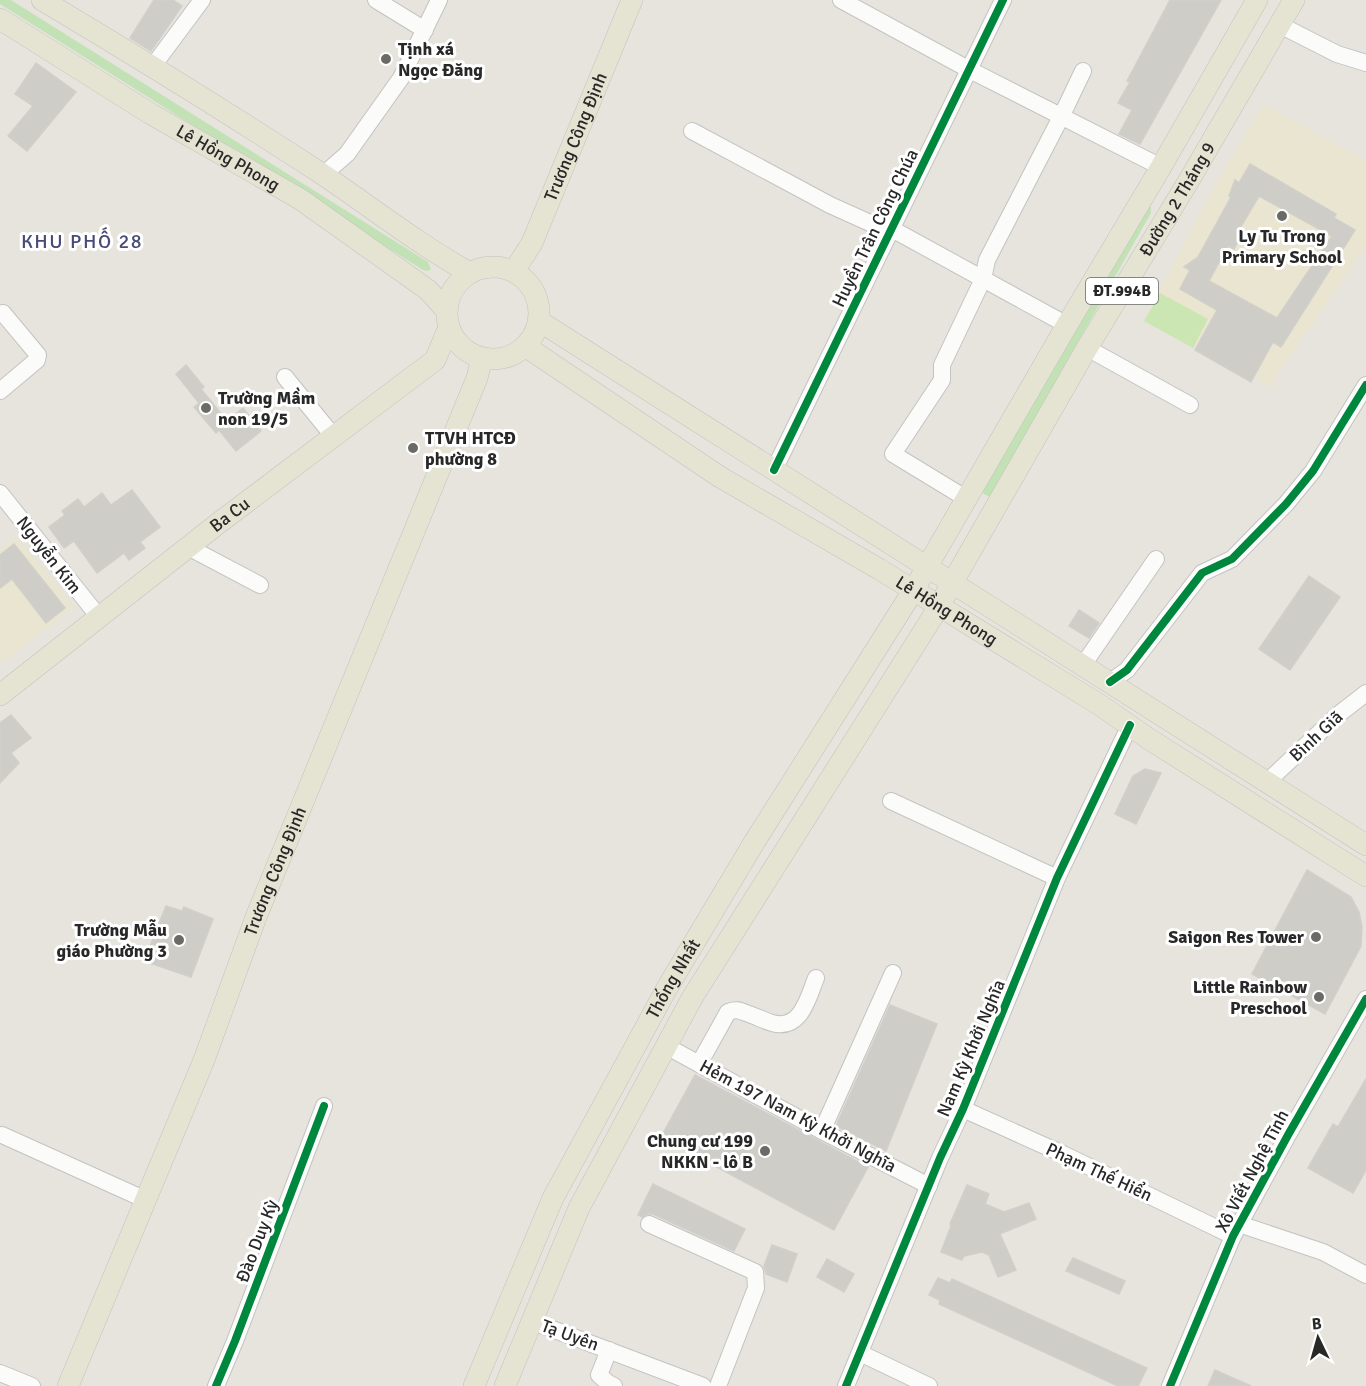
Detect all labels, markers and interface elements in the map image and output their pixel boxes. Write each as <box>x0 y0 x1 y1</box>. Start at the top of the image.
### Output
place label: Tịnh xá Ngọc Đăng <box>398 38 483 81</box>
marker: Tịnh xá Ngọc Đăng <box>379 52 393 66</box>
street label: Trương Công Định <box>539 69 612 205</box>
street label: Lê Hồng Phong <box>172 120 284 196</box>
street label: Đường 2 Tháng 9 <box>1134 138 1220 260</box>
street label: Huyền Trân Công Chúa <box>827 145 923 311</box>
marker: Ly Tu Trong Primary School <box>1275 209 1289 223</box>
place label: Ly Tu Trong Primary School <box>1222 225 1343 268</box>
district label: KHU PHỐ 28 <box>21 227 143 254</box>
road number: ĐT.994B <box>1086 278 1158 304</box>
place label: Trường Mầm non 19/5 <box>218 387 315 430</box>
marker: Trường Mầm non 19/5 <box>199 401 213 415</box>
place label: TTVH HTCĐ phường 8 <box>425 427 516 470</box>
marker: TTVH HTCĐ phường 8 <box>406 441 420 455</box>
street label: Ba Cu <box>205 492 254 537</box>
street label: Nguyễn Kim <box>12 512 86 598</box>
street label: Lê Hồng Phong <box>892 571 1002 650</box>
street label: Bình Giã <box>1285 706 1347 766</box>
street label: Trương Công Định <box>239 803 311 939</box>
place label: Trường Mẫu giáo Phường 3 <box>57 919 167 962</box>
place label: Saigon Res Tower <box>1168 926 1305 948</box>
marker: Saigon Res Tower <box>1309 930 1323 944</box>
marker: Trường Mẫu giáo Phường 3 <box>172 933 186 947</box>
street label: Thống Nhất <box>641 935 705 1022</box>
street label: Nam Kỳ Khởi Nghĩa <box>932 976 1010 1120</box>
place label: Little Rainbow Preschool <box>1193 976 1307 1019</box>
marker: Little Rainbow Preschool <box>1312 990 1326 1004</box>
street label: Hẻm 197 Nam Kỳ Khởi Nghĩa <box>696 1055 900 1177</box>
street label: Xô Viết Nghệ Tĩnh <box>1210 1106 1294 1236</box>
place label: Chung cư 199 NKKN - lô B <box>647 1130 753 1173</box>
street label: Phạm Thế Hiển <box>1042 1138 1156 1206</box>
marker: Chung cư 199 NKKN - lô B <box>758 1144 772 1158</box>
street label: Đào Duy Kỳ <box>231 1196 283 1286</box>
north arrow <box>1288 1308 1348 1368</box>
street label: Tạ Uyên <box>538 1314 602 1356</box>
text: B <box>1311 1314 1323 1334</box>

